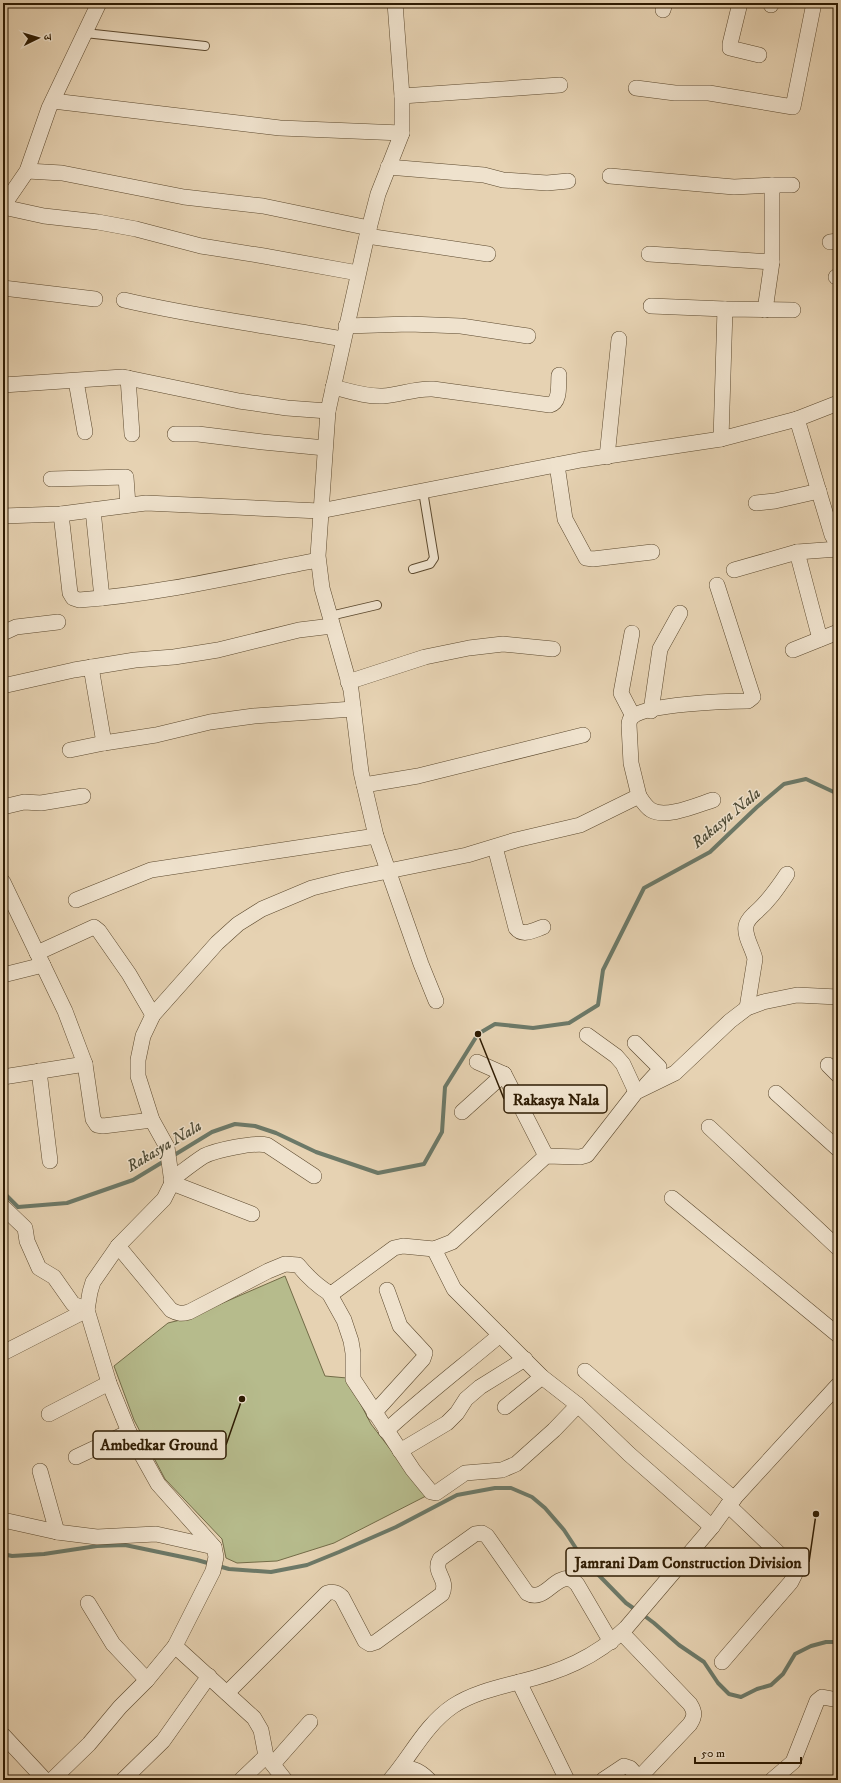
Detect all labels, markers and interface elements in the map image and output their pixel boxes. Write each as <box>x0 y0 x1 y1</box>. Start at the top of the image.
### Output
north arrow <box>18 18 58 58</box>
text: उ <box>40 33 54 42</box>
water label: Rakasya Nala <box>687 783 765 853</box>
callout: Rakasya Nala <box>504 1085 607 1113</box>
text: Rakasya Nala <box>513 1090 600 1110</box>
water label: Rakasya Nala <box>122 1116 205 1177</box>
callout: Ambedkar Ground <box>93 1431 226 1459</box>
text: Ambedkar Ground <box>99 1435 219 1455</box>
callout: Jamrani Dam Construction Division <box>566 1548 809 1576</box>
text: Jamrani Dam Construction Division <box>572 1553 802 1573</box>
scale bar <box>695 1739 801 1765</box>
text: 50 m <box>701 1746 725 1761</box>

